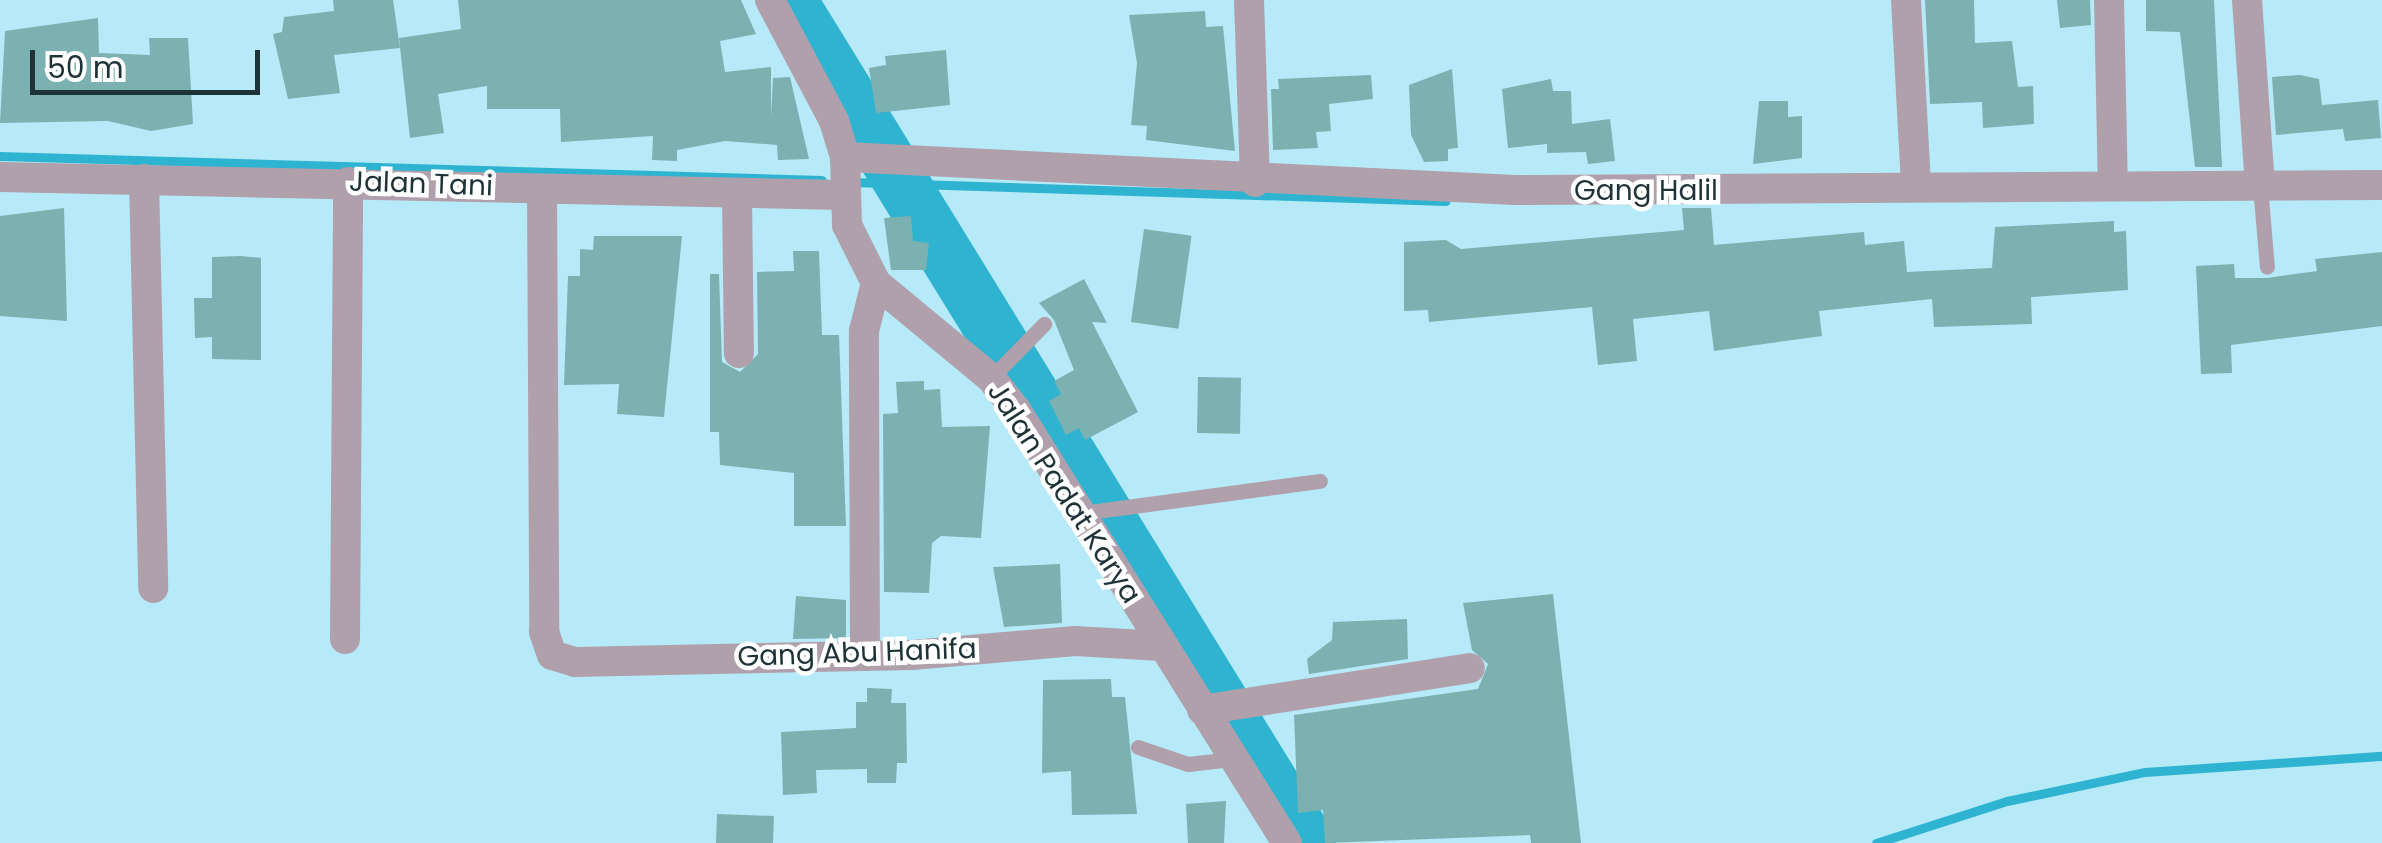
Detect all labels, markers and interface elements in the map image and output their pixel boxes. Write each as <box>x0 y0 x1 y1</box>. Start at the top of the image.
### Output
scale bar <box>35 30 265 92</box>
text: 50 m <box>47 46 124 89</box>
street label: Jalan Tani <box>349 165 493 203</box>
street label: Gang Halil <box>1574 174 1718 208</box>
street label: Jalan Padat Karya <box>980 376 1148 610</box>
street label: Gang Abu Hanifa <box>737 632 977 674</box>

